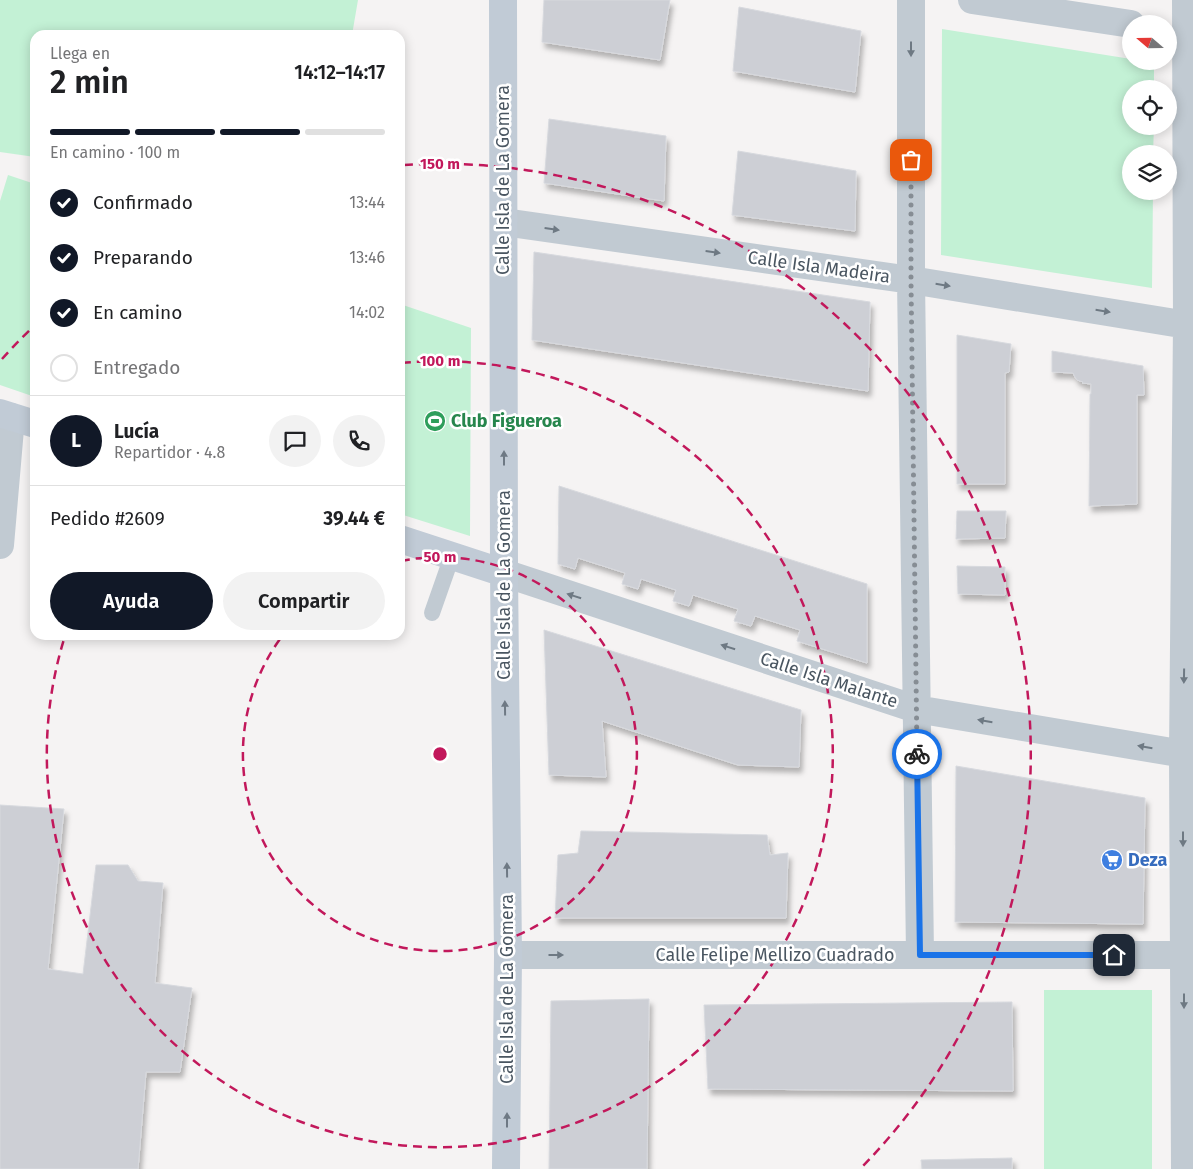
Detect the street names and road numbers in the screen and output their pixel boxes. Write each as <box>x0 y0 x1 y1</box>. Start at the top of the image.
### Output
street label: Calle Isla de La Gomera <box>492 85 514 275</box>
street label: Calle Isla Madeira <box>746 246 892 288</box>
street label: Calle Isla de La Gomera <box>493 490 515 680</box>
street label: Calle Isla Malante <box>758 647 900 713</box>
street label: Calle Isla de La Gomera <box>496 894 518 1084</box>
street label: Calle Felipe Mellizo Cuadrado <box>656 944 894 966</box>

